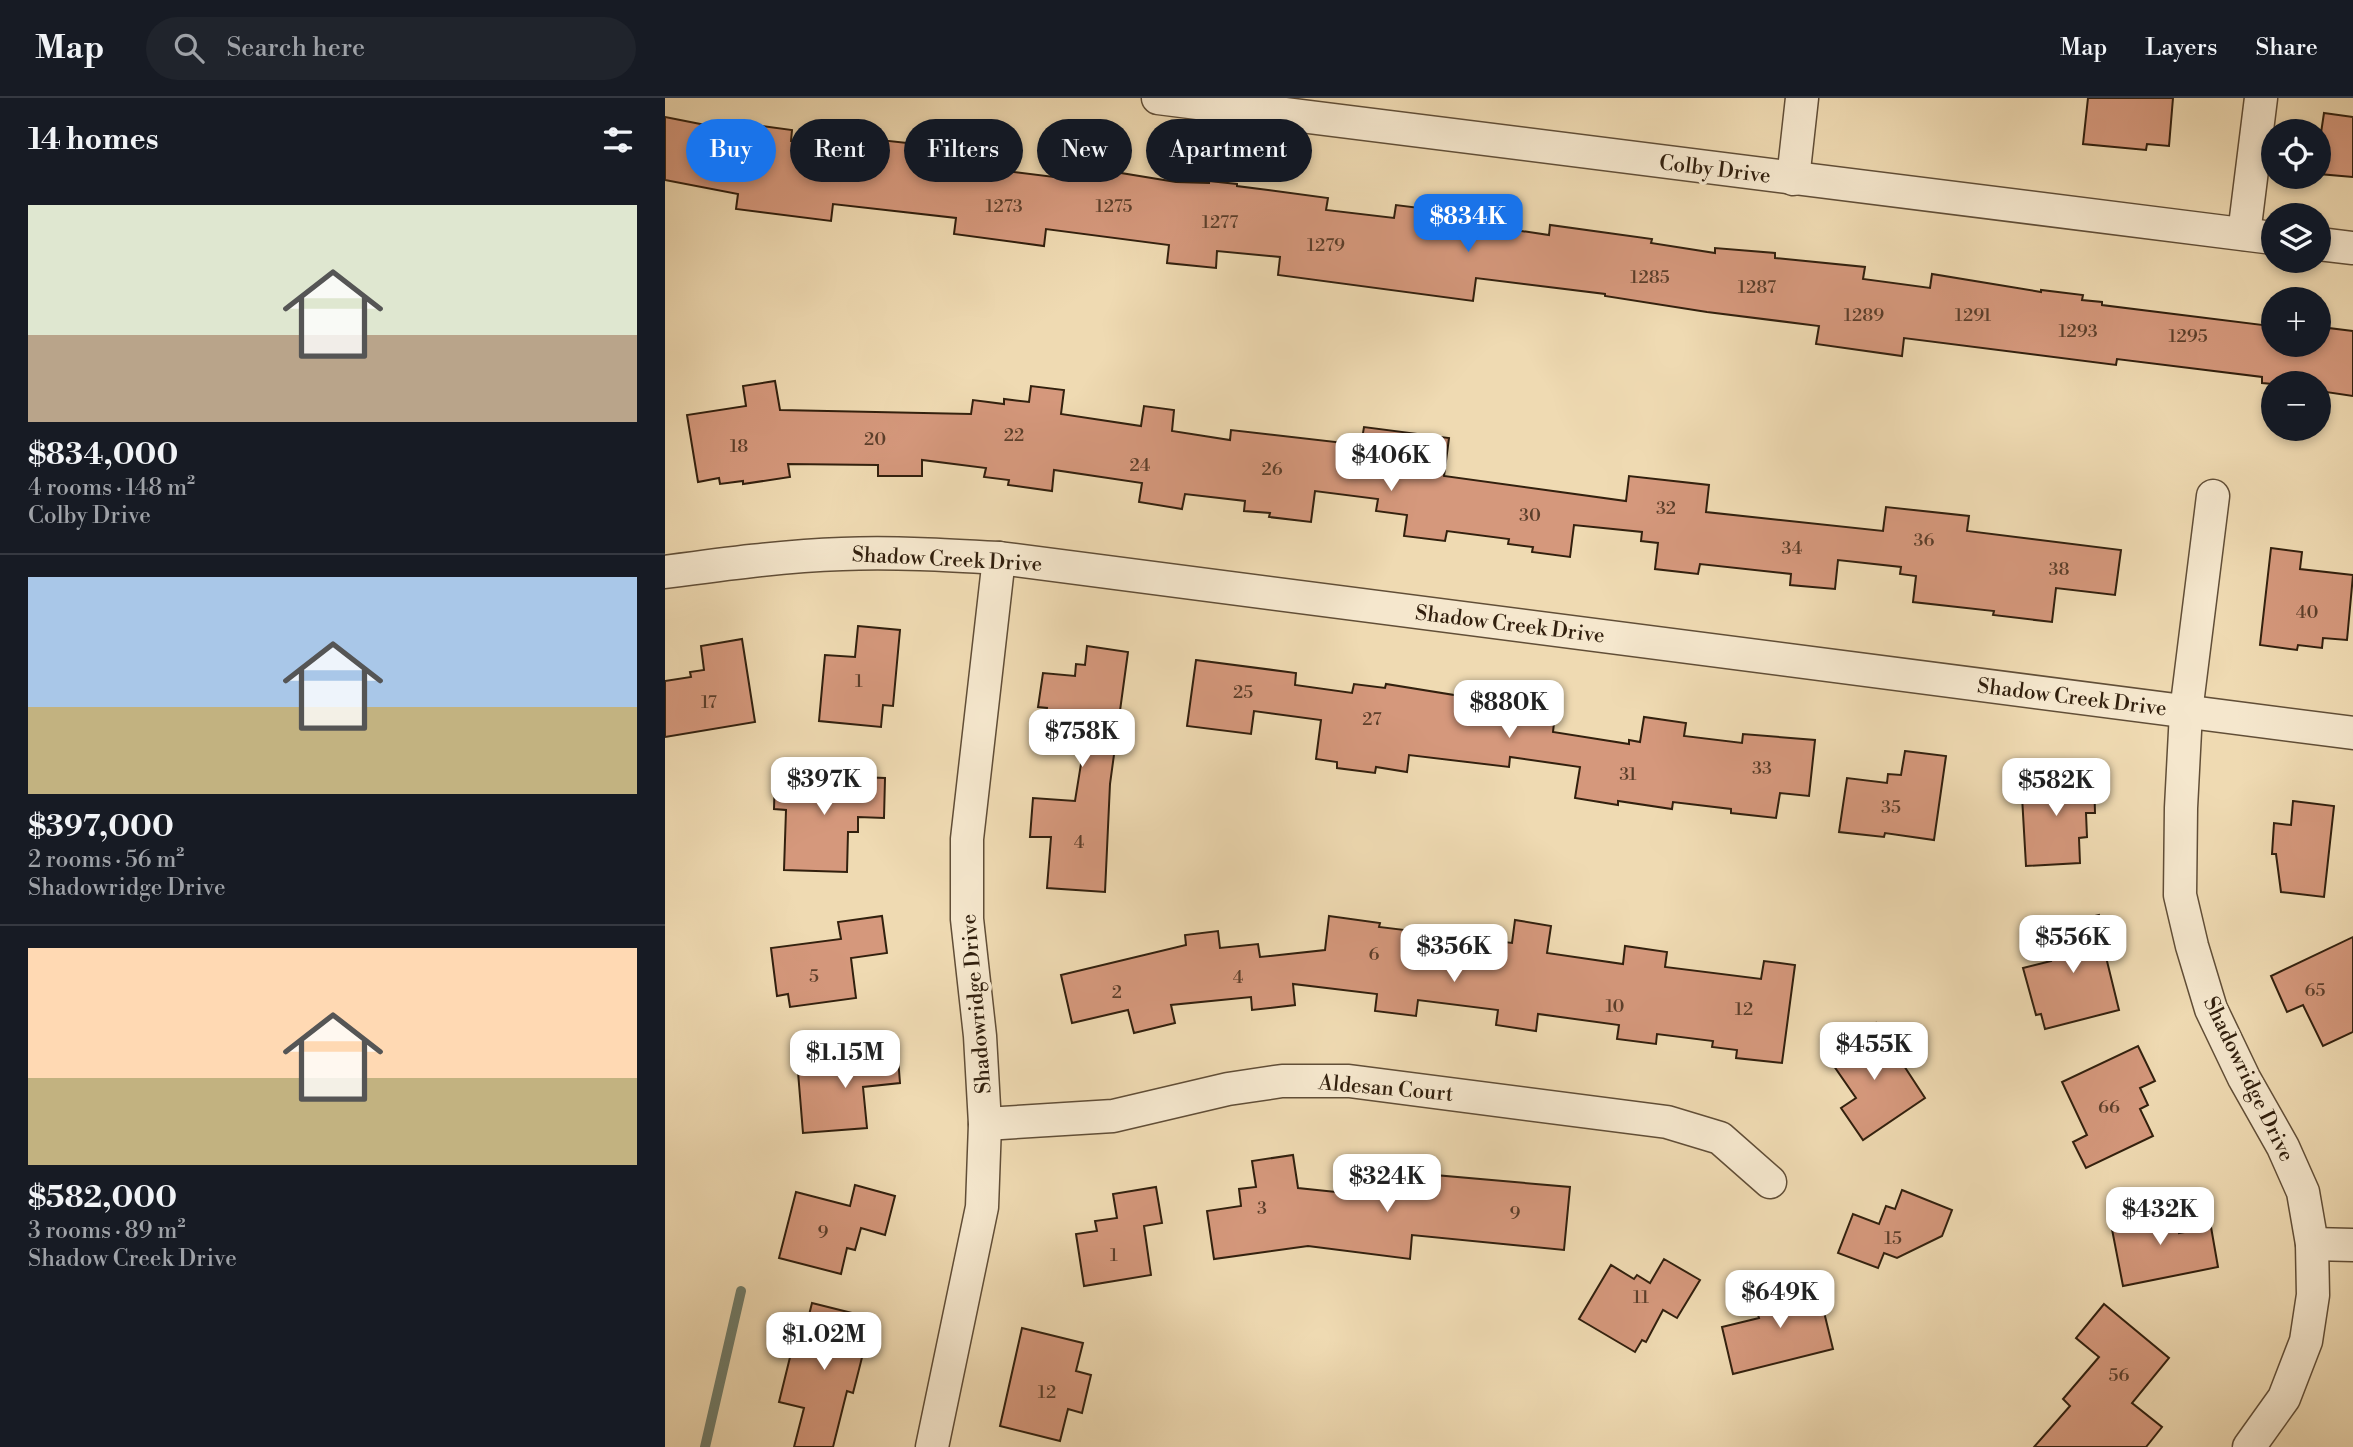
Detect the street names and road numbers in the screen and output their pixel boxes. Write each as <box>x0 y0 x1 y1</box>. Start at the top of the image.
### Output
street label: Colby Drive <box>1658 150 1772 190</box>
street label: Shadow Creek Drive <box>851 542 1043 578</box>
street label: Shadow Creek Drive <box>1414 600 1606 650</box>
street label: Shadow Creek Drive <box>1976 673 2168 723</box>
street label: Shadowridge Drive <box>956 913 998 1095</box>
street label: Shadowridge Drive <box>2197 993 2299 1166</box>
street label: Aldesan Court <box>1316 1070 1455 1108</box>

